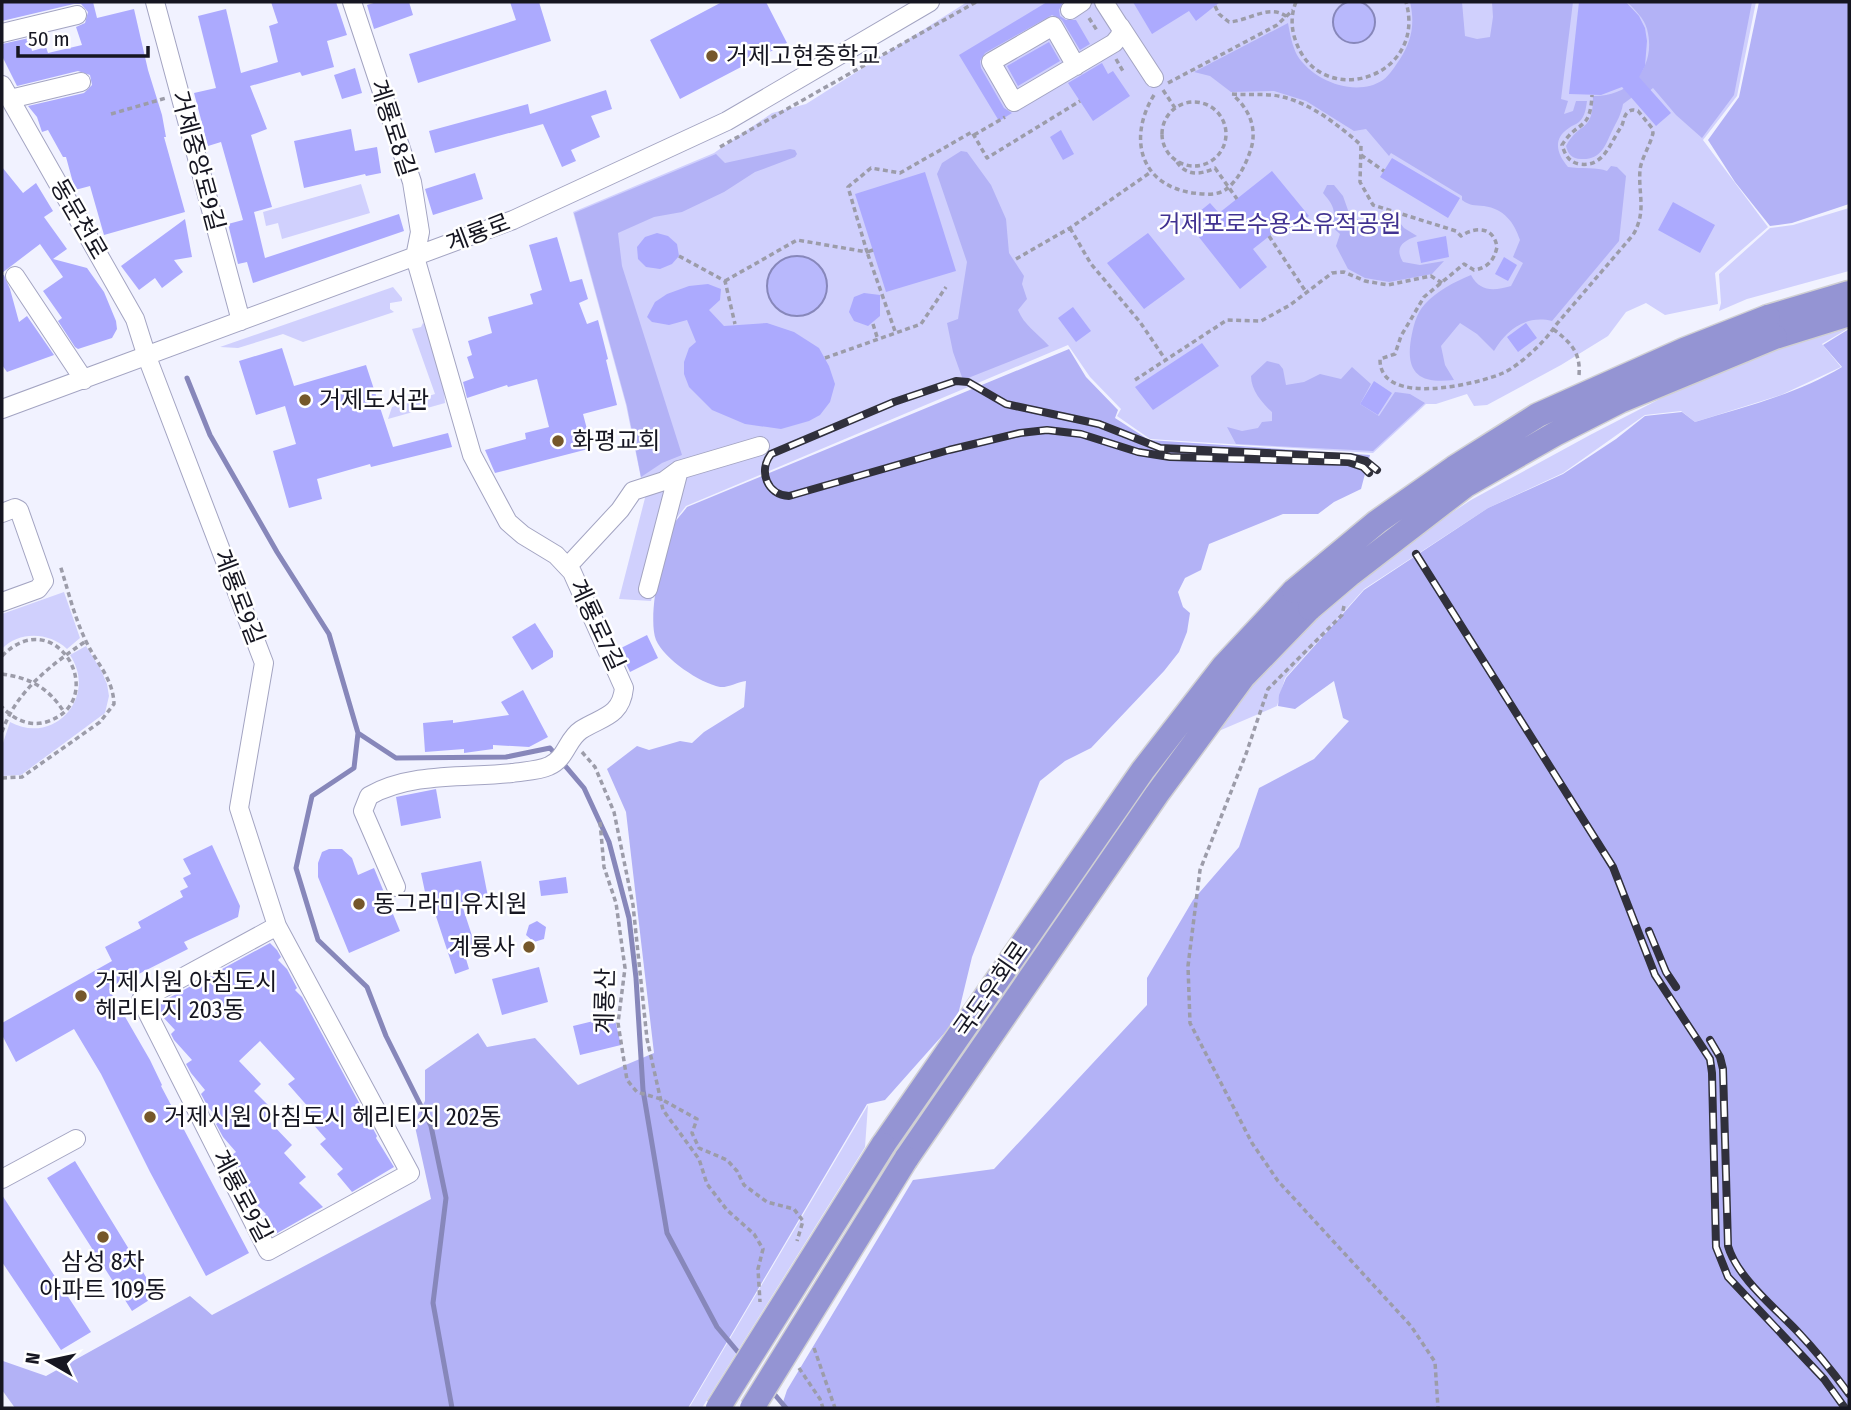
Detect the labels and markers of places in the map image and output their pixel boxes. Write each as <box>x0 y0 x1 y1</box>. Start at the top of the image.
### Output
place label: 거제고현중학교 <box>726 42 881 70</box>
marker: 거제고현중학교 <box>704 48 720 64</box>
place label: 거제도서관 <box>319 386 429 414</box>
marker: 거제도서관 <box>297 392 313 408</box>
place label: 화평교회 <box>572 427 660 455</box>
marker: 화평교회 <box>550 433 566 449</box>
place label: 동그라미유치원 <box>373 890 528 918</box>
marker: 동그라미유치원 <box>351 896 367 912</box>
place label: 계룡사 <box>449 933 515 961</box>
marker: 계룡사 <box>521 939 537 955</box>
place label: 거제시원 아침도시 헤리티지 203동 <box>95 968 277 1024</box>
marker: 거제시원 아침도시 헤리티지 203동 <box>73 988 89 1004</box>
place label: 거제시원 아침도시 헤리티지 202동 <box>164 1103 501 1131</box>
marker: 거제시원 아침도시 헤리티지 202동 <box>142 1109 158 1125</box>
marker: 삼성 8차 아파트 109동 <box>95 1229 111 1245</box>
place label: 삼성 8차 아파트 109동 <box>39 1248 167 1304</box>

